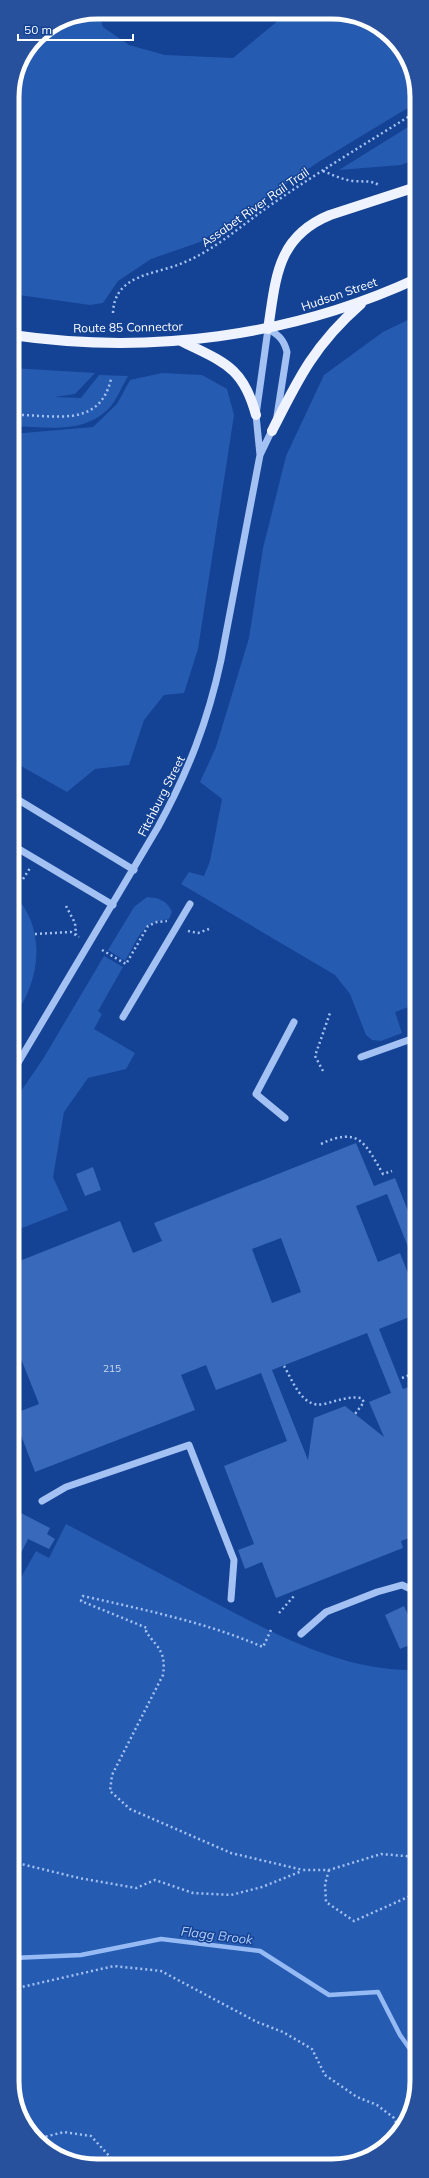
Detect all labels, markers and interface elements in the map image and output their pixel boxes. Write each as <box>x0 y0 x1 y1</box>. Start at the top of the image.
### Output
scale bar <box>18 16 133 42</box>
text: 50 m <box>24 22 52 37</box>
street label: Assabet River Rail Trail <box>198 164 312 250</box>
street label: Hudson Street <box>299 274 379 314</box>
street label: Route 85 Connector <box>73 319 184 335</box>
street label: Fitchburg Street <box>134 753 188 839</box>
house number: 215 <box>103 1362 121 1375</box>
water label: Flagg Brook <box>180 1923 254 1947</box>

